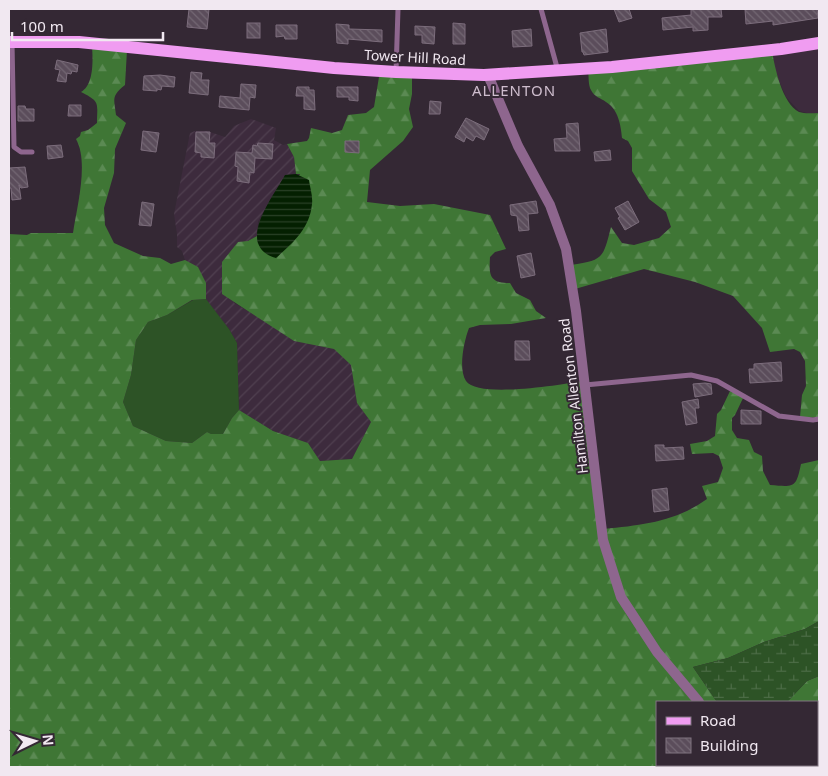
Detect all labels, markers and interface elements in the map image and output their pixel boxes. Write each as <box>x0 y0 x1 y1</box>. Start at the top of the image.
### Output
scale bar <box>12 10 164 42</box>
text: 100 m <box>20 16 64 36</box>
street label: Tower Hill Road <box>364 45 466 69</box>
district label: ALLENTON <box>472 80 556 100</box>
street label: Hamilton Allenton Road <box>554 317 592 475</box>
legend <box>656 701 818 766</box>
text: Road <box>700 710 736 730</box>
north arrow <box>10 716 60 766</box>
text: N <box>38 733 58 746</box>
text: Building <box>700 735 758 755</box>

